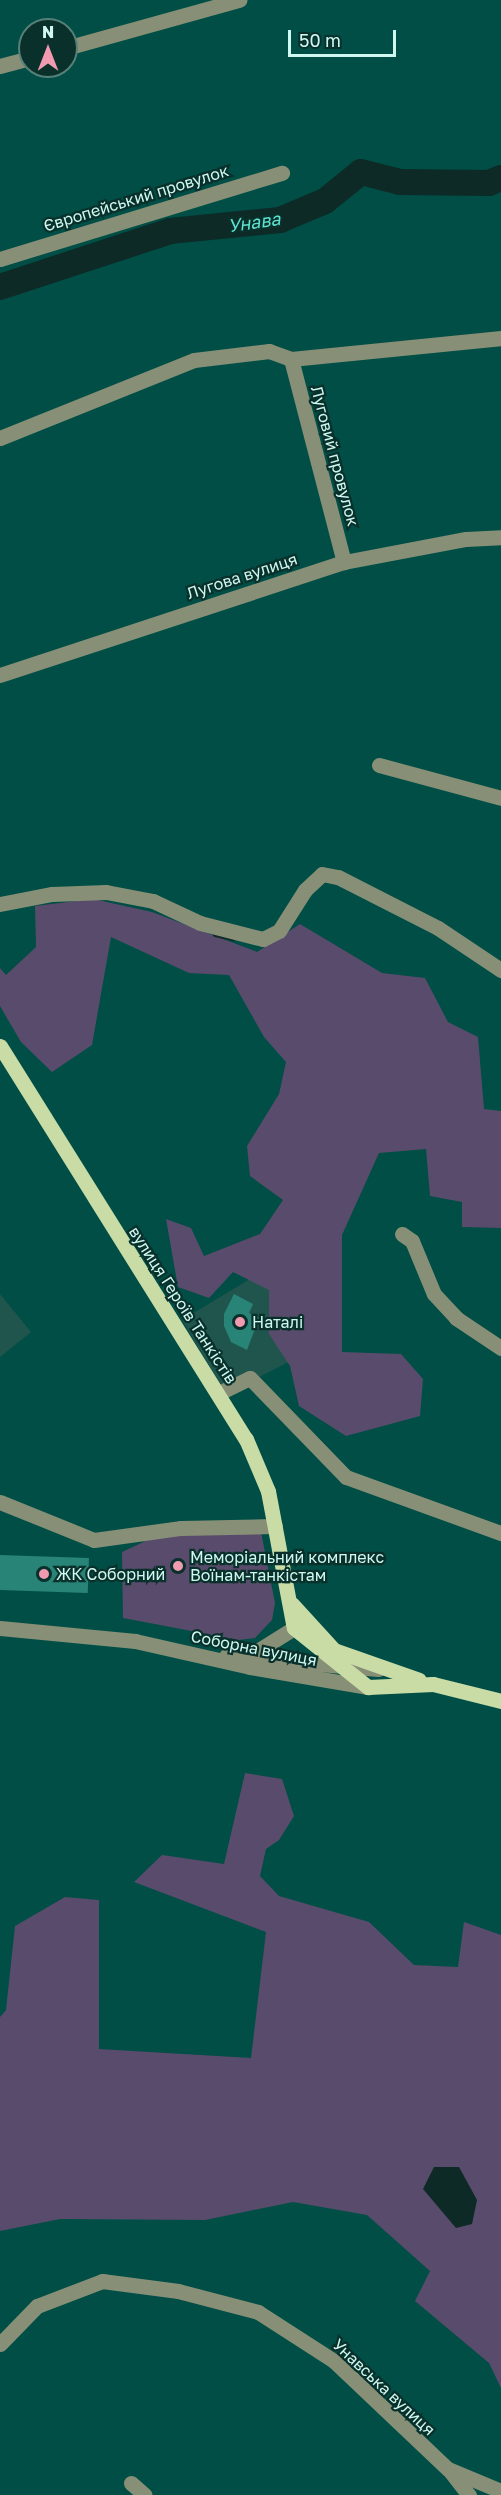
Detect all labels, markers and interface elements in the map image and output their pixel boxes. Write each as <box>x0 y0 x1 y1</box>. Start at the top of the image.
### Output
north arrow <box>18 18 78 78</box>
scale bar <box>291 18 399 56</box>
text: N <box>42 22 54 42</box>
text: 50 m <box>299 29 341 51</box>
street label: Європейський провулок <box>41 161 231 235</box>
water label: Унава <box>226 208 282 236</box>
street label: Луговий провулок <box>307 384 363 528</box>
street label: Лугова вулиця <box>184 549 300 603</box>
street label: вулиця Героїв Танкістів <box>125 1223 241 1387</box>
place label: Наталі <box>252 1312 303 1332</box>
marker: Наталі <box>233 1315 247 1329</box>
place label: Меморіальний комплекс Воїнам-танкістам <box>190 1547 384 1585</box>
marker: Меморіальний комплекс Воїнам-танкістам <box>171 1559 185 1573</box>
place label: ЖК Соборний <box>56 1564 165 1584</box>
marker: ЖК Соборний <box>37 1567 51 1581</box>
street label: Соборна вулиця <box>189 1626 319 1670</box>
street label: Унавська вулиця <box>329 2335 439 2439</box>

